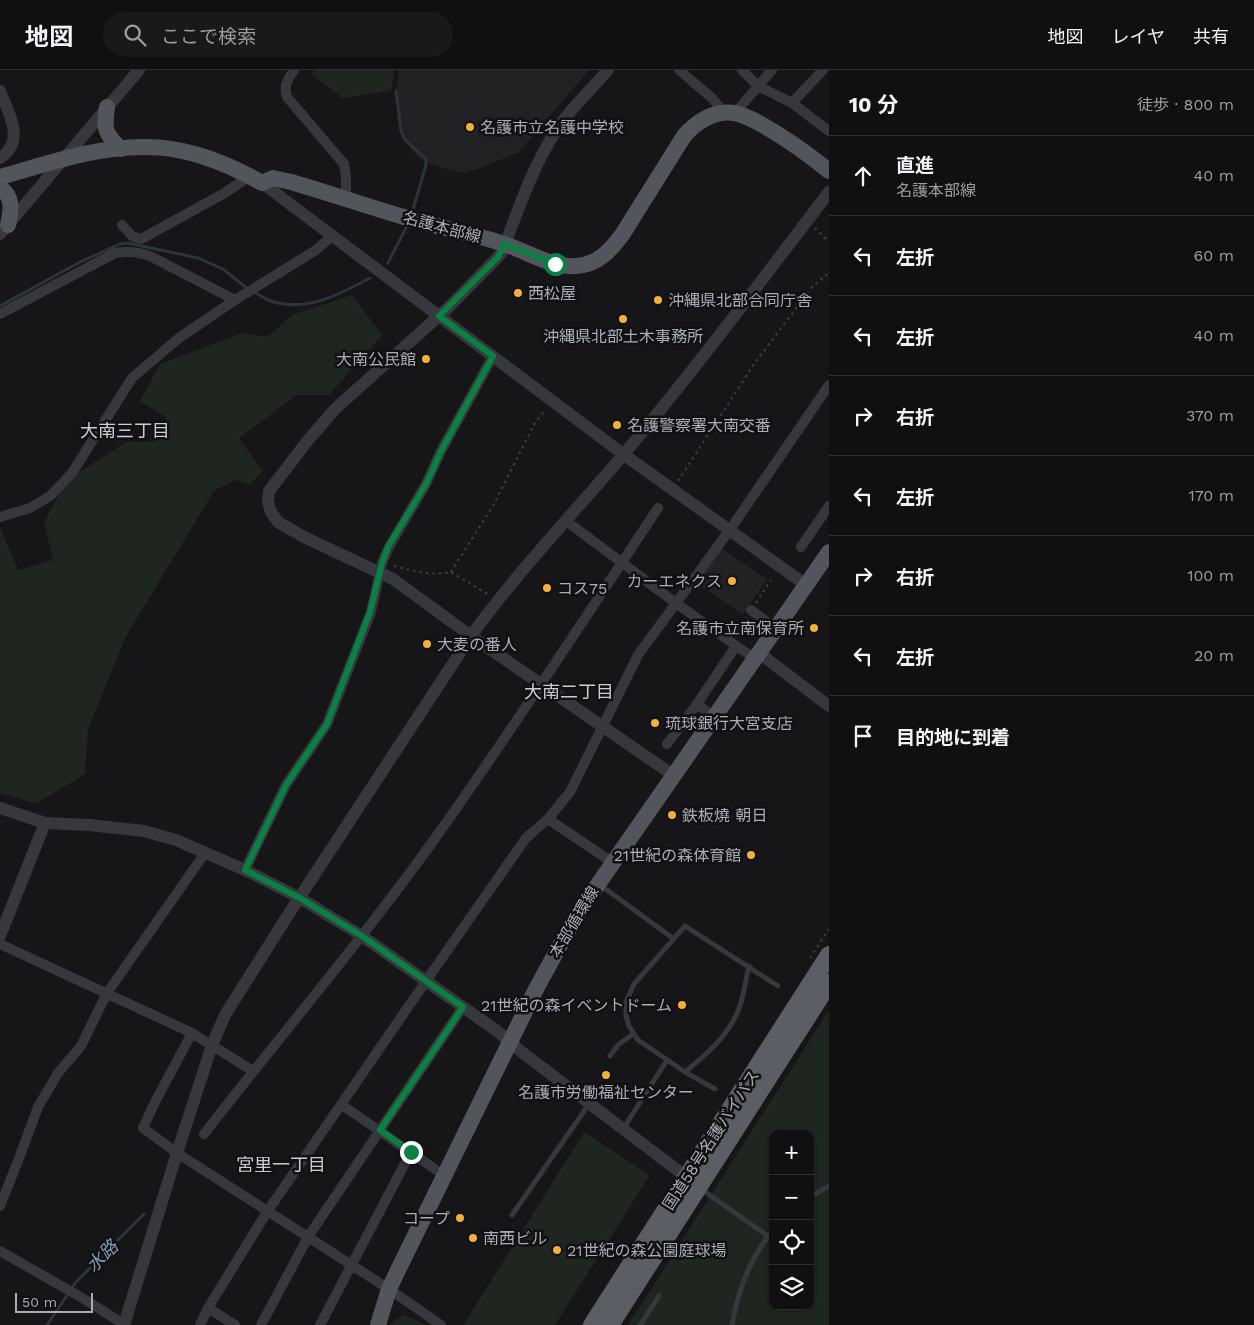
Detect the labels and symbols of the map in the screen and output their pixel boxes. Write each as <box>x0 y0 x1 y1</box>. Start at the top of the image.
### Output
place label: 名護市立名護中学校 <box>480 118 624 137</box>
marker: 名護市立名護中学校 <box>464 121 476 133</box>
street label: 名護本部線 <box>401 207 483 247</box>
route start <box>544 253 567 276</box>
place label: 西松屋 <box>528 284 576 303</box>
marker: 西松屋 <box>512 287 524 299</box>
place label: 沖縄県北部合同庁舎 <box>668 291 812 310</box>
marker: 沖縄県北部合同庁舎 <box>652 294 664 306</box>
marker: 沖縄県北部土木事務所 <box>617 313 629 325</box>
place label: 沖縄県北部土木事務所 <box>543 327 703 346</box>
place label: 大南公民館 <box>336 350 416 369</box>
marker: 大南公民館 <box>420 353 432 365</box>
place label: 名護警察署大南交番 <box>627 416 771 435</box>
marker: 名護警察署大南交番 <box>611 419 623 431</box>
district label: 大南三丁目 <box>80 420 170 441</box>
place label: カーエネクス <box>626 572 722 591</box>
marker: カーエネクス <box>726 575 738 587</box>
place label: コス75 <box>557 579 607 598</box>
marker: コス75 <box>541 582 553 594</box>
place label: 名護市立南保育所 <box>676 619 804 638</box>
marker: 名護市立南保育所 <box>808 622 820 634</box>
place label: 大麦の番人 <box>437 635 517 654</box>
marker: 大麦の番人 <box>421 638 433 650</box>
district label: 大南二丁目 <box>524 681 614 702</box>
place label: 琉球銀行大宮支店 <box>665 714 793 733</box>
marker: 琉球銀行大宮支店 <box>649 717 661 729</box>
place label: 鉄板燒 朝日 <box>682 806 767 825</box>
marker: 鉄板燒 朝日 <box>666 809 678 821</box>
place label: 21世紀の森体育館 <box>613 846 741 865</box>
marker: 21世紀の森体育館 <box>745 849 757 861</box>
street label: 本部循環線 <box>545 883 603 961</box>
place label: 21世紀の森イベントドーム <box>481 996 672 1015</box>
marker: 21世紀の森イベントドーム <box>676 999 688 1011</box>
street label: 国道58号名護バイパス <box>659 1067 763 1213</box>
marker: 名護市労働福祉センター <box>600 1069 612 1081</box>
place label: 名護市労働福祉センター <box>518 1083 694 1102</box>
route end <box>400 1141 423 1164</box>
district label: 宮里一丁目 <box>236 1154 326 1175</box>
place label: コープ <box>403 1209 450 1228</box>
marker: コープ <box>454 1212 466 1224</box>
place label: 南西ビル <box>483 1229 547 1248</box>
marker: 南西ビル <box>467 1232 479 1244</box>
water label: 水路 <box>82 1234 124 1276</box>
place label: 21世紀の森公園庭球場 <box>567 1241 727 1260</box>
marker: 21世紀の森公園庭球場 <box>551 1244 563 1256</box>
scale bar <box>15 1290 92 1313</box>

